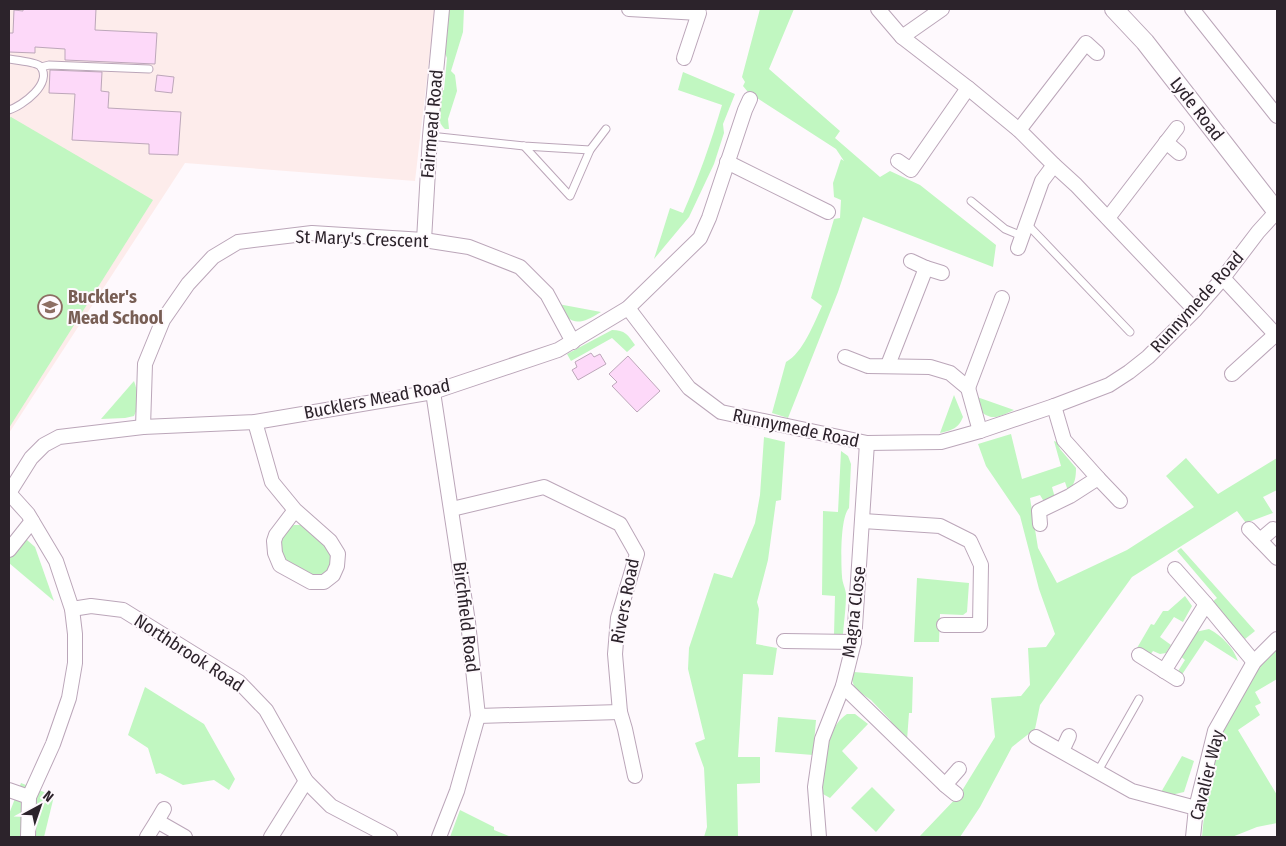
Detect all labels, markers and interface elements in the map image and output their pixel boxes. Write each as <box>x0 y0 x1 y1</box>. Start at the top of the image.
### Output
street label: Fairmead Road <box>416 69 448 179</box>
street label: Lyde Road <box>1165 73 1229 145</box>
street label: St Mary's Crescent <box>295 226 429 252</box>
street label: Runnymede Road <box>1146 247 1248 357</box>
place label: Buckler's Mead School <box>68 286 163 329</box>
school or university icon: Buckler's Mead School <box>37 294 63 320</box>
street label: Bucklers Mead Road <box>302 374 452 424</box>
street label: Runnymede Road <box>731 404 861 452</box>
street label: Rivers Road <box>606 556 644 646</box>
street label: Birchfield Road <box>448 560 484 674</box>
street label: Magna Close <box>837 565 871 659</box>
street label: Northbrook Road <box>130 609 248 697</box>
street label: Cavalier Way <box>1185 728 1229 822</box>
north arrow <box>15 781 65 831</box>
text: N <box>39 787 57 806</box>

